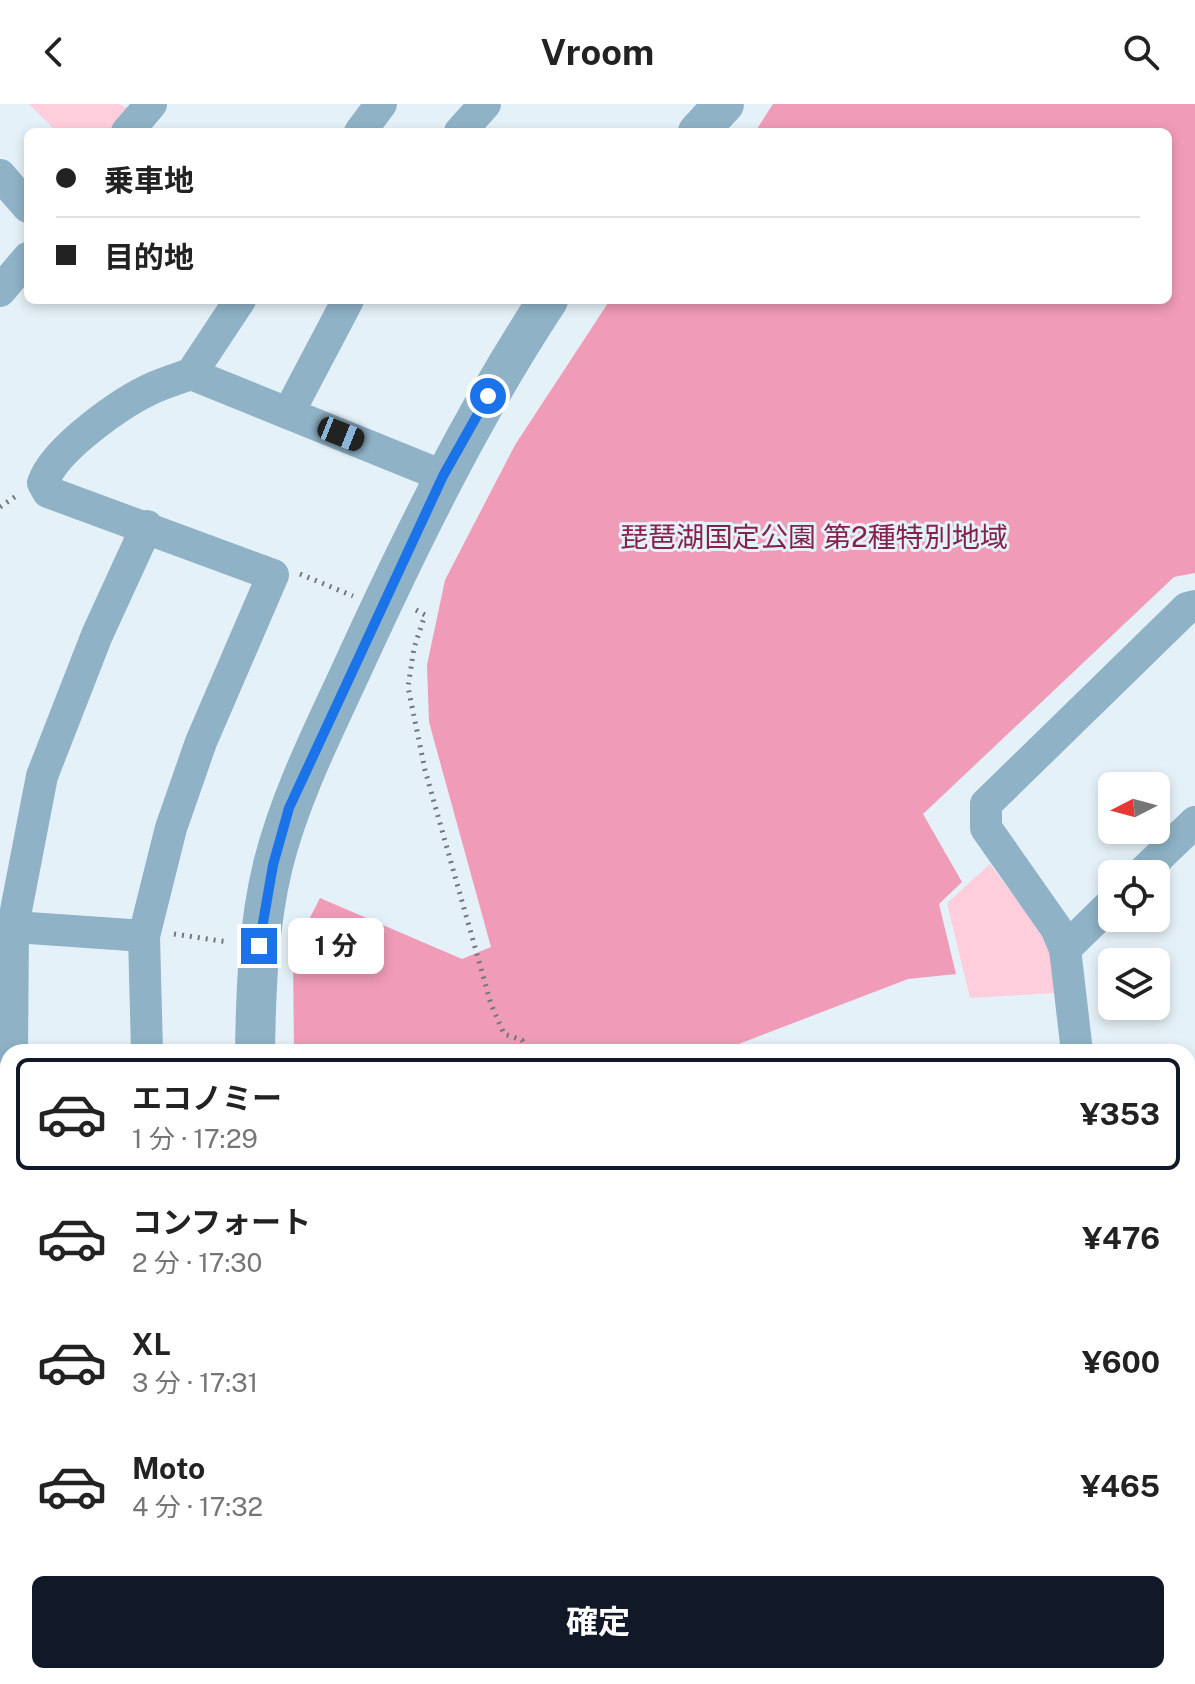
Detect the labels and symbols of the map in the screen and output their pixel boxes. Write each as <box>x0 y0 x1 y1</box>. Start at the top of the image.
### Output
route start <box>470 378 506 414</box>
car <box>314 414 368 454</box>
park label: 琵琶湖国定公園 第2種特別地域 <box>620 520 1008 553</box>
north arrow <box>1098 772 1170 844</box>
callout: 1 分 <box>287 918 383 974</box>
route end <box>241 928 277 964</box>

